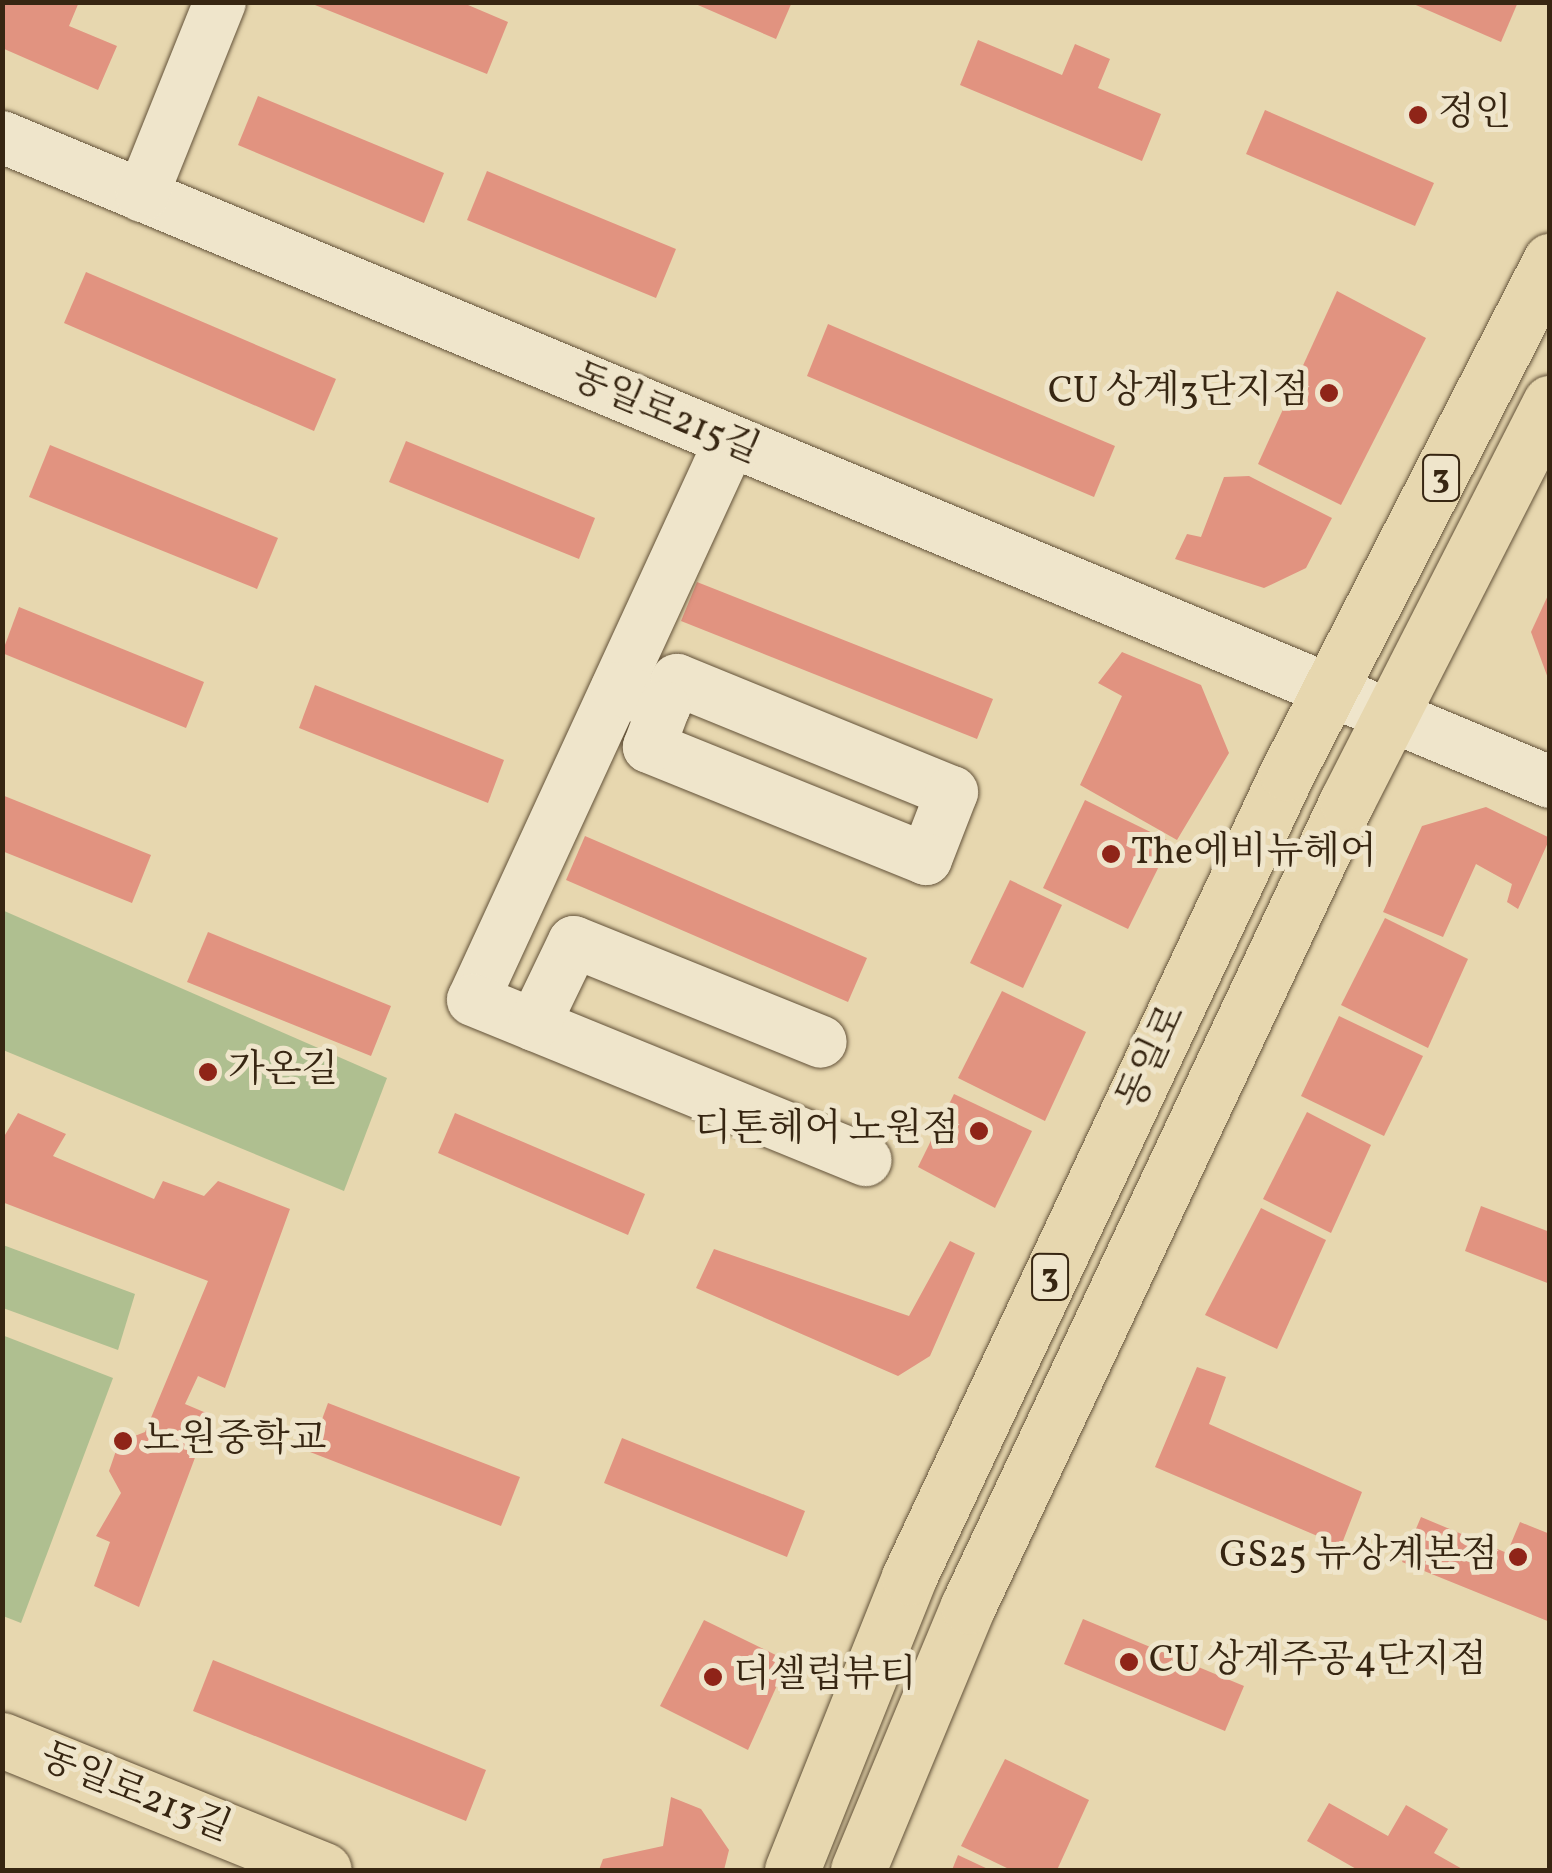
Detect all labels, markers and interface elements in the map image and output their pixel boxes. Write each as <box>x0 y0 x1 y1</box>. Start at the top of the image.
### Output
place label: 정인 <box>1438 92 1511 138</box>
marker: 정인 <box>1407 104 1429 126</box>
street label: 동일로215길 <box>564 355 766 475</box>
place label: CU 상계3단지점 <box>1048 370 1309 416</box>
marker: CU 상계3단지점 <box>1318 382 1340 404</box>
road number: 3 <box>1421 448 1461 508</box>
place label: The에비뉴헤어 <box>1131 831 1377 877</box>
marker: The에비뉴헤어 <box>1100 843 1122 865</box>
street label: 동일로 <box>1109 998 1197 1118</box>
place label: 가온길 <box>228 1049 338 1095</box>
marker: 가온길 <box>197 1061 219 1083</box>
place label: 디톤헤어 노원점 <box>694 1108 959 1154</box>
marker: 디톤헤어 노원점 <box>968 1120 990 1142</box>
road number: 3 <box>1030 1247 1070 1307</box>
place label: 노원중학교 <box>143 1418 327 1464</box>
marker: 노원중학교 <box>112 1430 134 1452</box>
place label: GS25 뉴상계본점 <box>1219 1534 1498 1580</box>
marker: GS25 뉴상계본점 <box>1507 1546 1529 1568</box>
place label: CU 상계주공4단지점 <box>1149 1639 1487 1685</box>
marker: CU 상계주공4단지점 <box>1118 1651 1140 1673</box>
place label: 더셀럽뷰티 <box>733 1654 917 1700</box>
marker: 더셀럽뷰티 <box>702 1666 724 1688</box>
street label: 동일로213길 <box>33 1735 237 1853</box>

